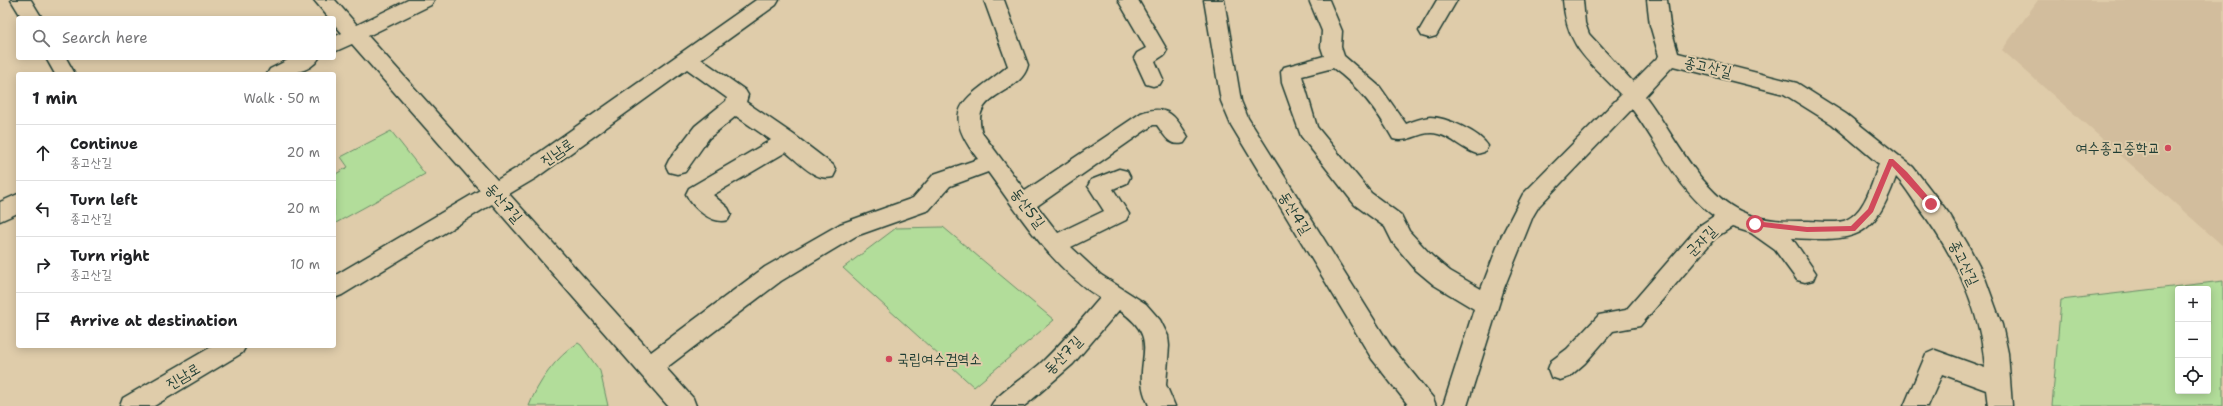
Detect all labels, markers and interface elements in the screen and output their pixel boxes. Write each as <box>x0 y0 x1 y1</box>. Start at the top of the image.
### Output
search box <box>16 16 336 60</box>
icon: search <box>30 27 52 49</box>
text: Search here <box>62 28 148 48</box>
street label: 종고산길 <box>1682 52 1734 82</box>
text: 1 min <box>32 87 77 109</box>
text: Walk · 50 m <box>243 90 320 107</box>
street label: 진남로 <box>536 133 578 171</box>
text: Continue <box>70 134 138 154</box>
place label: 여수종고중학교 <box>2076 138 2160 158</box>
icon: ahead <box>32 142 54 164</box>
marker: 여수종고중학교 <box>2163 143 2173 153</box>
text: 20 m <box>287 144 320 161</box>
text: 종고산길 <box>70 154 112 171</box>
street label: 동산7길 <box>481 179 527 227</box>
street label: 동산5길 <box>1006 184 1050 232</box>
street label: 동산4길 <box>1274 188 1316 238</box>
text: Turn left <box>70 190 138 210</box>
route end <box>1922 195 1940 213</box>
icon: left <box>32 198 54 220</box>
text: 20 m <box>287 200 320 217</box>
text: 종고산길 <box>70 210 112 227</box>
route start <box>1746 215 1764 233</box>
street label: 군자길 <box>1681 221 1721 261</box>
street label: 종고산길 <box>1944 237 1984 289</box>
text: Turn right <box>70 246 150 266</box>
icon: right <box>32 254 54 276</box>
text: 10 m <box>290 256 320 273</box>
text: 종고산길 <box>70 266 112 283</box>
map controls <box>2175 286 2211 394</box>
button: + <box>2175 286 2211 322</box>
icon: arrive <box>32 310 54 332</box>
text: Arrive at destination <box>70 311 238 331</box>
button: − <box>2175 322 2211 358</box>
street label: 동산7길 <box>1040 331 1086 379</box>
place label: 국립여수검역소 <box>897 349 982 369</box>
marker: 국립여수검역소 <box>884 354 894 364</box>
street label: 진남로 <box>162 358 204 394</box>
button: locate <box>2175 358 2211 394</box>

